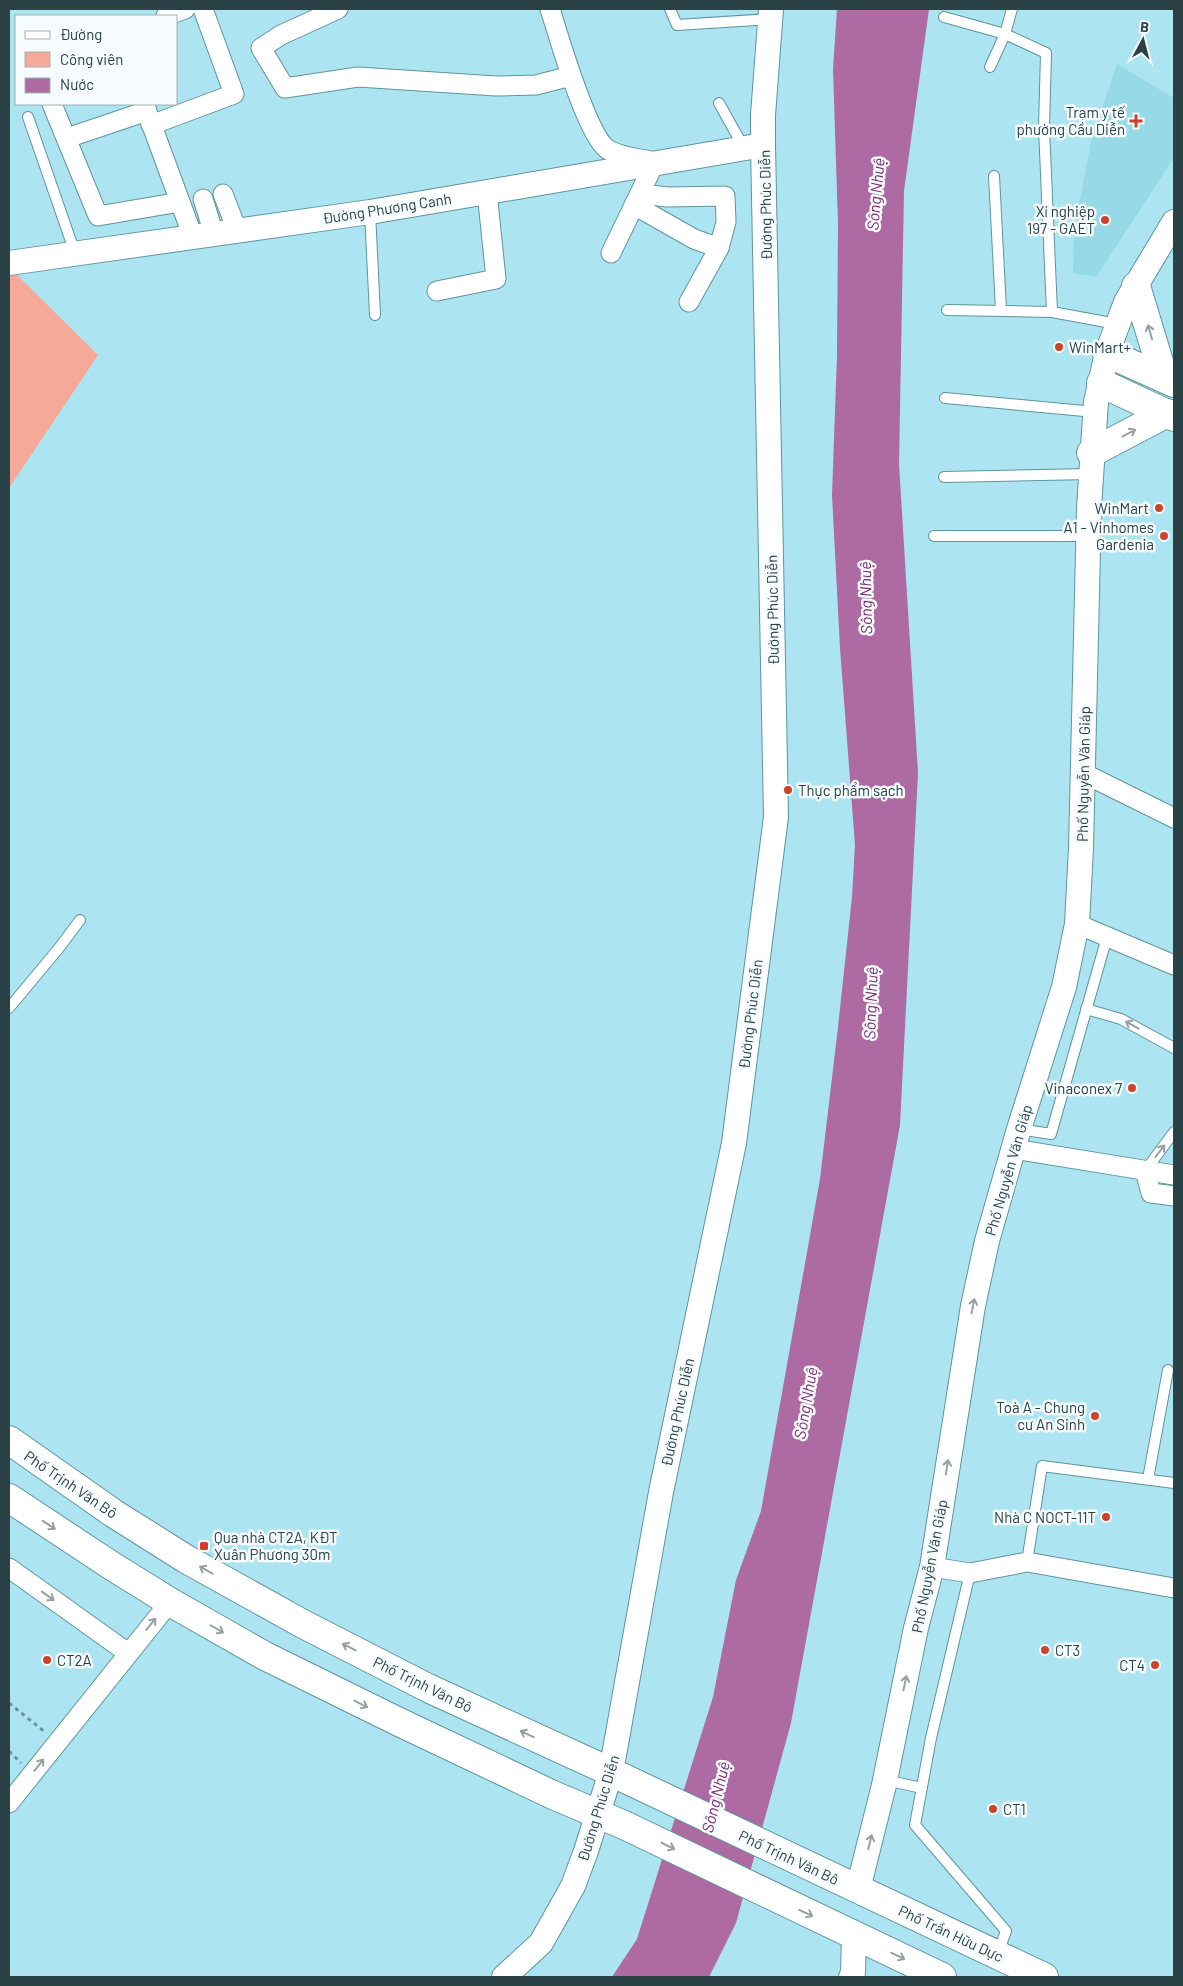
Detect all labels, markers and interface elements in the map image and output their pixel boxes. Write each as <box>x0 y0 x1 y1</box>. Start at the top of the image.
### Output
legend <box>15 15 178 105</box>
north arrow <box>1118 15 1168 65</box>
text: B <box>1139 18 1150 36</box>
text: Đường <box>60 25 102 43</box>
text: Công viên <box>60 50 123 68</box>
text: Nước <box>60 75 94 93</box>
place label: Trạm y tế phường Cầu Diễn <box>1017 103 1125 138</box>
marker: Trạm y tế phường Cầu Diễn <box>1129 114 1143 128</box>
street label: Đường Phúc Diễn <box>755 150 775 260</box>
water label: Sông Nhuệ <box>862 157 888 231</box>
street label: Đường Phương Canh <box>321 189 453 227</box>
place label: Xí nghiệp 197 - GAET <box>1027 202 1095 237</box>
marker: Xí nghiệp 197 - GAET <box>1099 214 1111 226</box>
one-way arrow <box>1145 324 1154 340</box>
place label: WinMart+ <box>1069 338 1131 356</box>
marker: WinMart+ <box>1053 341 1065 353</box>
one-way arrow <box>1121 428 1136 437</box>
place label: WinMart <box>1094 499 1149 517</box>
marker: WinMart <box>1153 502 1165 514</box>
place label: A1 - Vinhomes Gardenia <box>1063 518 1154 553</box>
marker: A1 - Vinhomes Gardenia <box>1158 530 1170 542</box>
street label: Đường Phúc Diễn <box>762 555 782 665</box>
water label: Sông Nhuệ <box>855 562 875 634</box>
street label: Phố Nguyễn Văn Giáp <box>1073 706 1093 842</box>
place label: Thực phẩm sạch <box>798 781 904 799</box>
marker: Thực phẩm sạch <box>782 784 794 796</box>
street label: Đường Phúc Diễn <box>734 958 766 1070</box>
water label: Sông Nhuệ <box>859 966 881 1040</box>
one-way arrow <box>1125 1020 1140 1029</box>
place label: Vinaconex 7 <box>1045 1079 1122 1097</box>
marker: Vinaconex 7 <box>1126 1082 1138 1094</box>
street label: Phố Nguyễn Văn Giáp <box>981 1102 1035 1238</box>
one-way arrow <box>1154 1145 1165 1158</box>
one-way arrow <box>969 1299 978 1315</box>
street label: Đường Phúc Diễn <box>657 1356 697 1468</box>
water label: Sông Nhuệ <box>789 1366 821 1440</box>
place label: Toà A - Chung cư An Sinh <box>996 1398 1085 1433</box>
marker: Toà A - Chung cư An Sinh <box>1089 1410 1101 1422</box>
street label: Phố Trịnh Văn Bô <box>21 1446 121 1522</box>
one-way arrow <box>943 1459 953 1475</box>
street label: Phố Nguyễn Văn Giáp <box>907 1498 951 1634</box>
place label: Nhà C NOCT-11T <box>994 1508 1096 1526</box>
marker: Nhà C NOCT-11T <box>1100 1511 1112 1523</box>
one-way arrow <box>42 1520 56 1530</box>
place label: Qua nhà CT2A, KĐT Xuân Phương 30m <box>214 1528 338 1563</box>
marker: Qua nhà CT2A, KĐT Xuân Phương 30m <box>198 1540 210 1552</box>
one-way arrow <box>199 1565 214 1575</box>
one-way arrow <box>41 1591 55 1601</box>
one-way arrow <box>146 1618 157 1631</box>
one-way arrow <box>210 1624 224 1634</box>
place label: CT3 <box>1055 1641 1080 1659</box>
one-way arrow <box>342 1642 357 1651</box>
marker: CT3 <box>1039 1644 1051 1656</box>
place label: CT2A <box>57 1651 92 1669</box>
street label: Phố Trịnh Văn Bô <box>370 1652 476 1716</box>
marker: CT2A <box>41 1654 53 1666</box>
place label: CT4 <box>1119 1656 1145 1674</box>
marker: CT4 <box>1149 1659 1161 1671</box>
one-way arrow <box>901 1675 910 1691</box>
one-way arrow <box>353 1700 368 1709</box>
one-way arrow <box>520 1729 535 1738</box>
street label: Đường Phúc Diễn <box>573 1753 623 1863</box>
one-way arrow <box>34 1759 45 1772</box>
water label: Sông Nhuệ <box>697 1759 733 1835</box>
place label: CT1 <box>1003 1800 1026 1818</box>
marker: CT1 <box>987 1803 999 1815</box>
street label: Phố Trịnh Văn Bô <box>736 1826 842 1888</box>
one-way arrow <box>866 1834 875 1850</box>
one-way arrow <box>660 1842 675 1852</box>
street label: Phố Trần Hữu Dực <box>896 1901 1007 1965</box>
one-way arrow <box>799 1908 814 1918</box>
one-way arrow <box>890 1951 905 1961</box>

